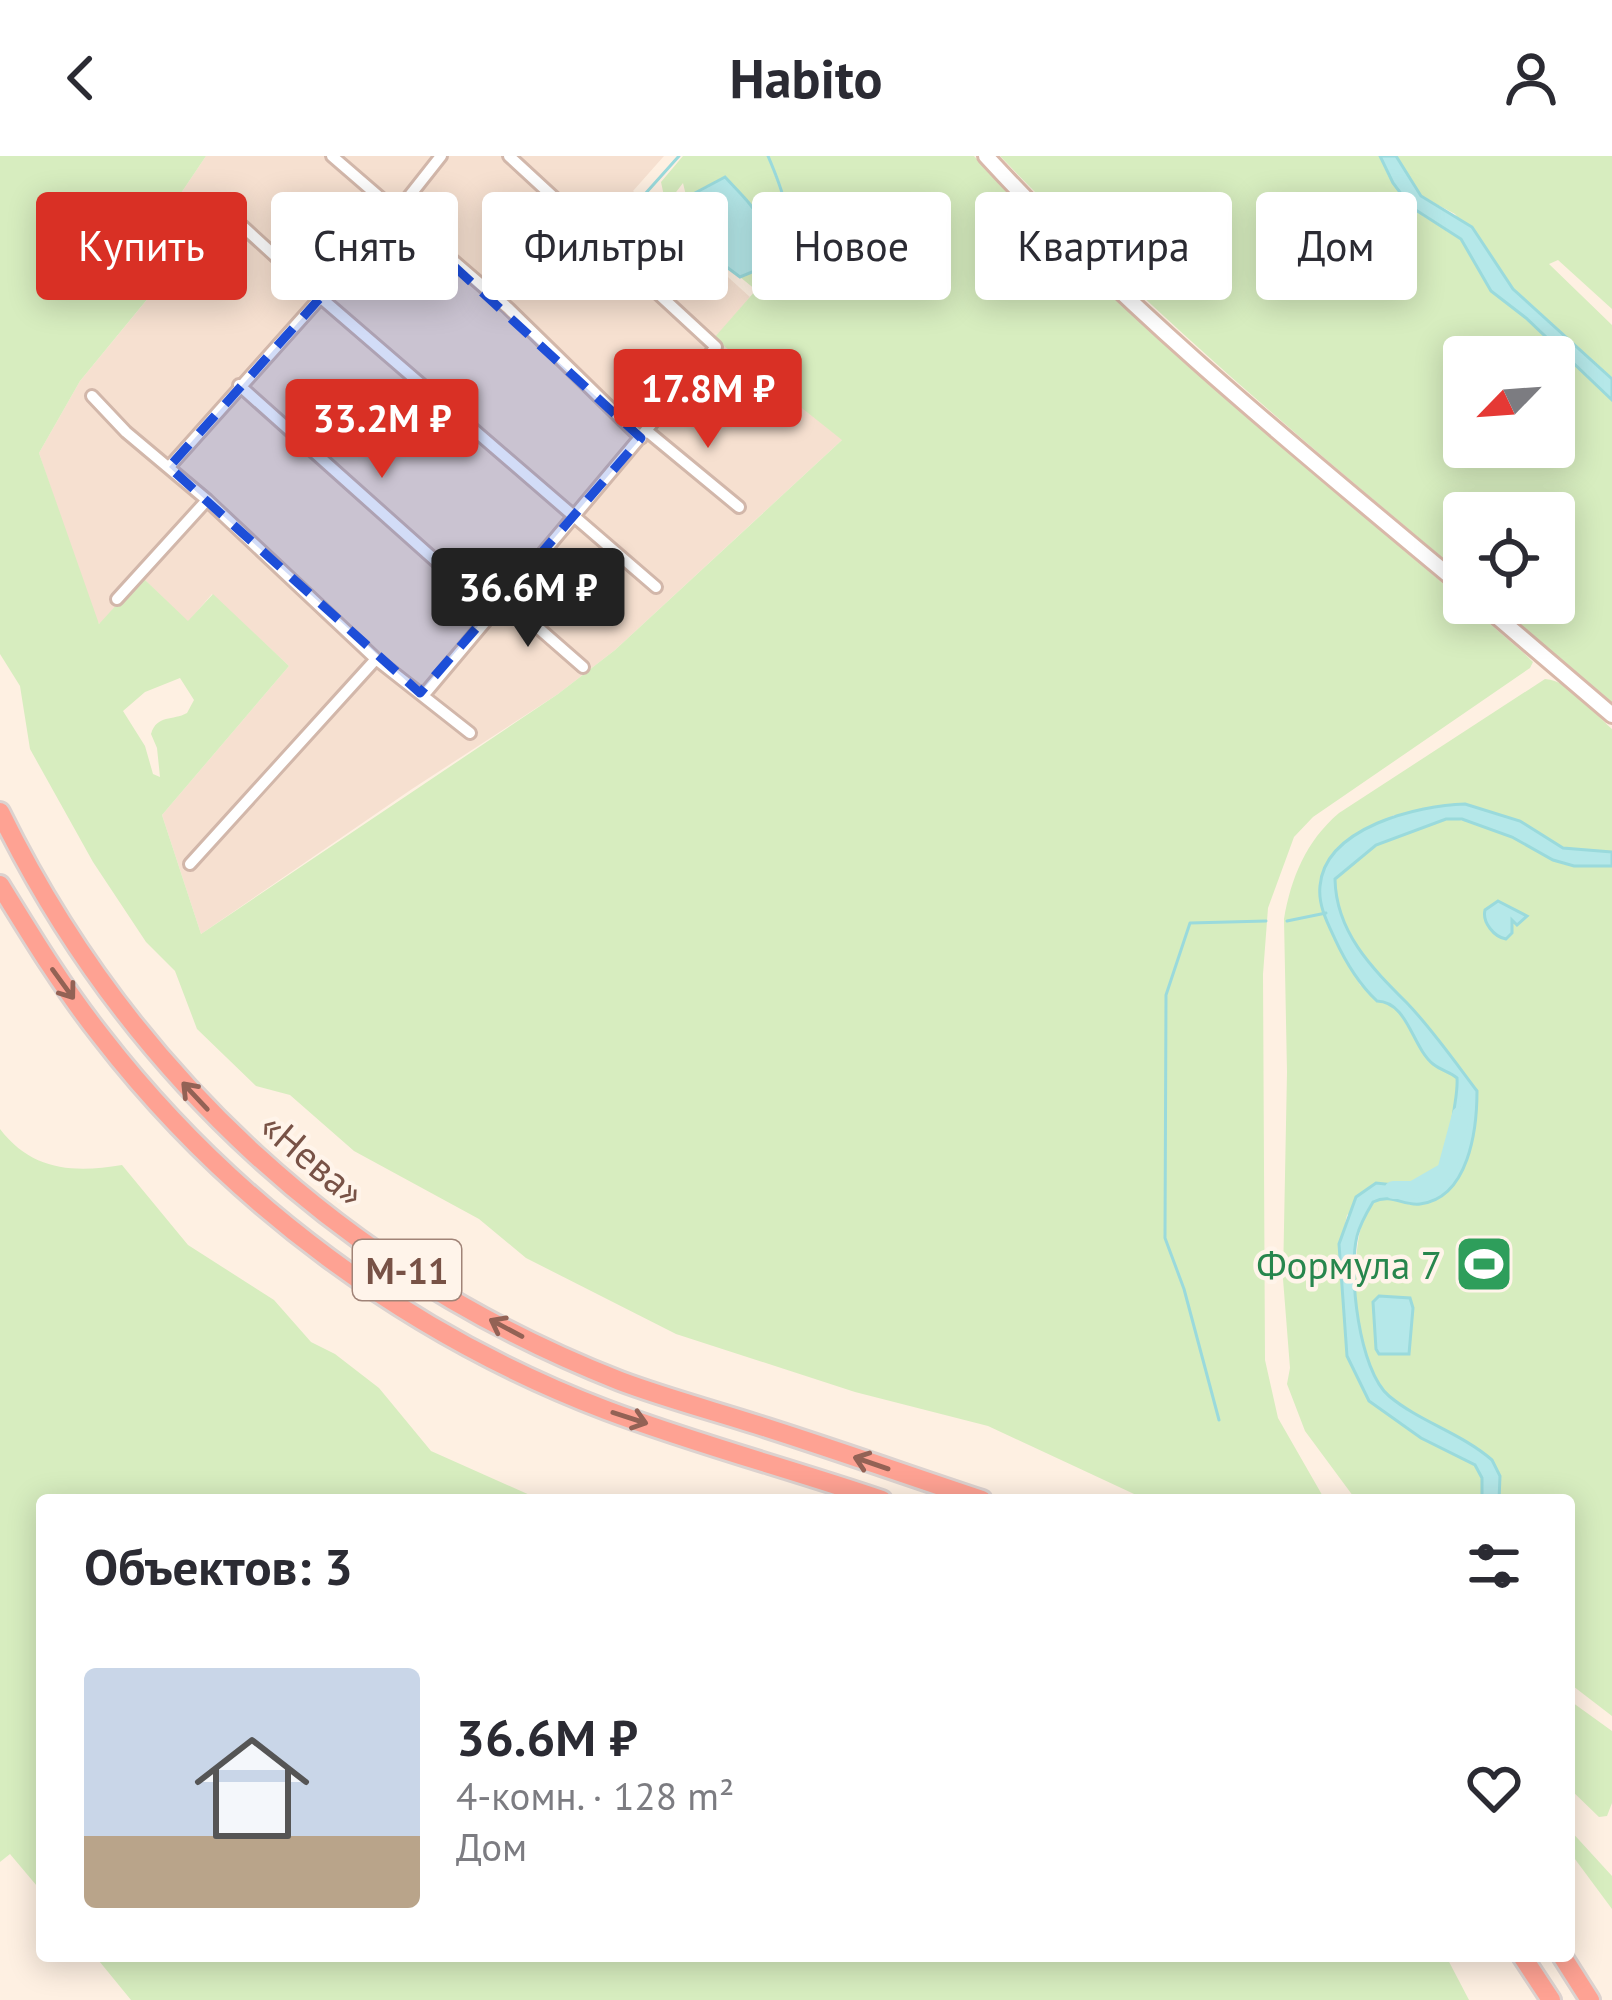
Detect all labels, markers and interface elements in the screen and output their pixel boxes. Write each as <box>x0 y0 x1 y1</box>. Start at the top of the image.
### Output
text: Habito <box>730 43 882 113</box>
icon: back <box>48 45 114 111</box>
icon: person <box>1498 45 1564 111</box>
chip: Купить <box>36 192 247 300</box>
chip: Снять <box>271 192 458 300</box>
chip: Фильтры <box>482 192 728 300</box>
chip: Новое <box>752 192 951 300</box>
chip: Квартира <box>975 192 1232 300</box>
chip: Дом <box>1256 192 1417 300</box>
north arrow <box>1443 336 1575 468</box>
map controls <box>1443 336 1575 624</box>
pin: 17.8M ₽ <box>597 349 819 451</box>
text: 17.8M ₽ <box>641 362 775 413</box>
pin: 33.2M ₽ <box>271 379 493 481</box>
text: 33.2M ₽ <box>312 392 452 443</box>
button: locate <box>1443 492 1575 624</box>
pin: 36.6M ₽ <box>417 548 639 650</box>
text: 36.6M ₽ <box>458 561 598 612</box>
one-way arrow <box>49 967 75 1000</box>
one-way arrow <box>181 1082 210 1112</box>
street label: «Нева» <box>250 1100 376 1218</box>
sports icon: Формула 7 <box>1453 1233 1515 1295</box>
place label: Формула 7 <box>1256 1239 1442 1290</box>
road number: М-11 <box>353 1240 461 1300</box>
one-way arrow <box>489 1316 524 1339</box>
one-way arrow <box>610 1408 648 1430</box>
one-way arrow <box>853 1450 891 1472</box>
text: Объектов: 3 <box>84 1533 353 1599</box>
icon: filters <box>1461 1533 1527 1599</box>
text: 36.6M ₽ <box>456 1704 638 1770</box>
icon: home <box>180 1716 324 1860</box>
icon: heart <box>1461 1755 1527 1821</box>
text: 4-комн. · 128 m² <box>456 1770 734 1821</box>
text: Дом <box>456 1821 527 1872</box>

